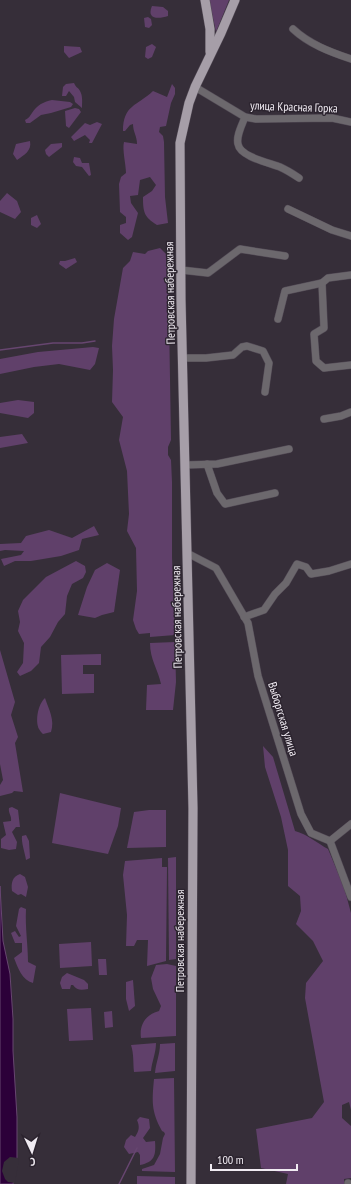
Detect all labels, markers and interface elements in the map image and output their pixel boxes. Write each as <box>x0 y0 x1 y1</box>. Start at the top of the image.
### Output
street label: улица Красная Горка <box>250 97 338 116</box>
street label: Петровская набережная <box>161 241 178 344</box>
street label: Петровская набережная <box>168 565 185 668</box>
street label: Выборгская улица <box>265 680 302 758</box>
street label: Петровская набережная <box>172 889 187 992</box>
north arrow <box>12 1132 52 1172</box>
scale bar <box>211 1146 297 1172</box>
text: 100 m <box>217 1152 244 1167</box>
text: С <box>30 1155 36 1169</box>

